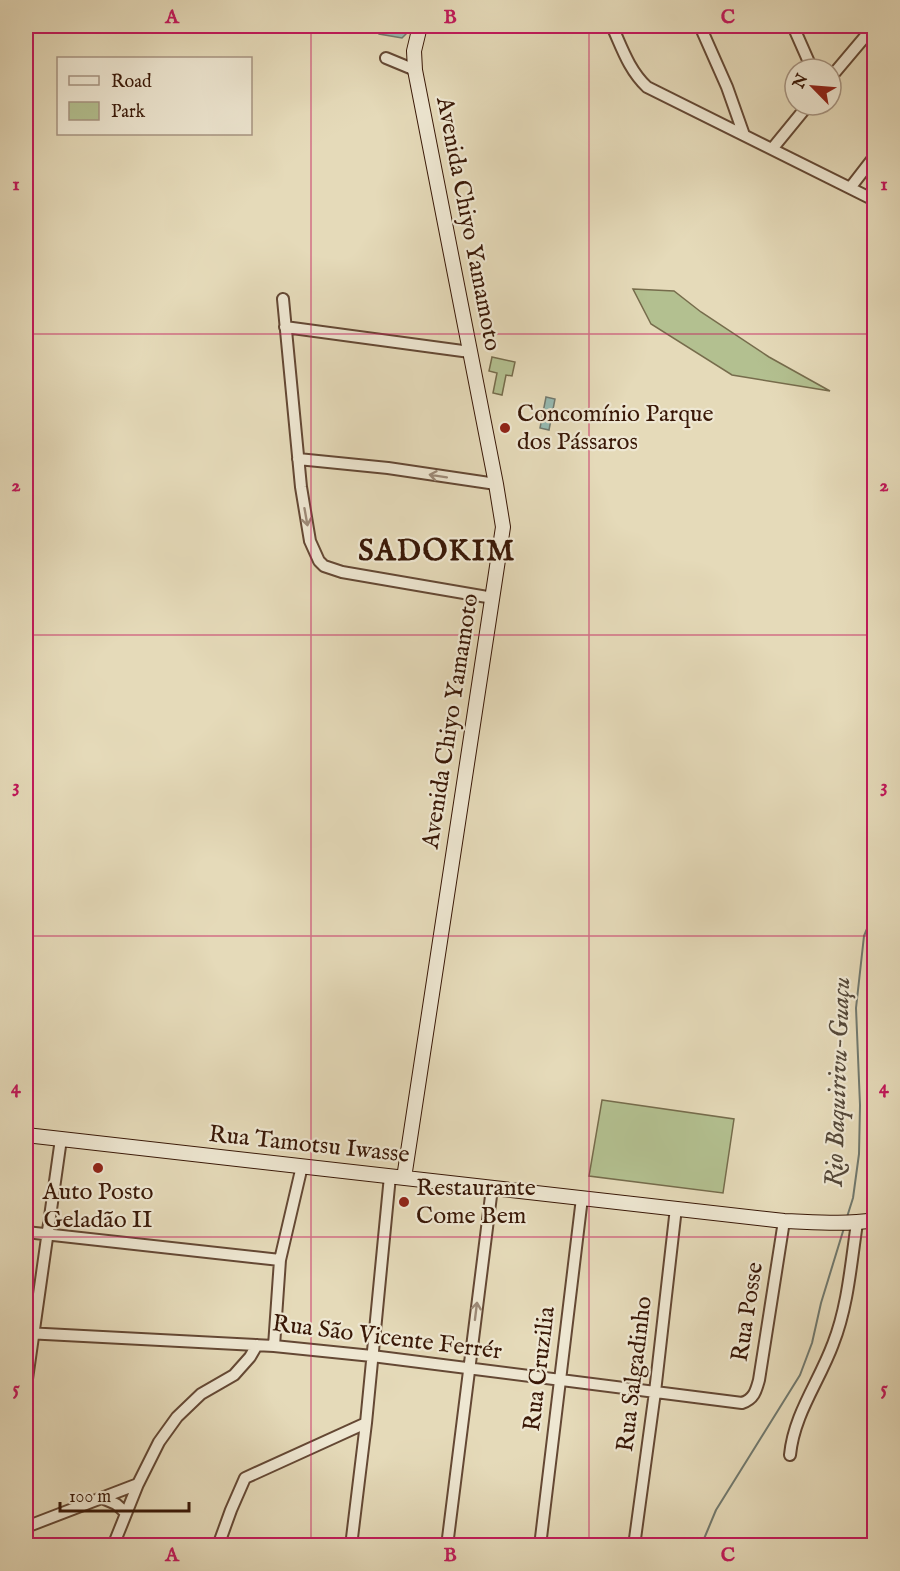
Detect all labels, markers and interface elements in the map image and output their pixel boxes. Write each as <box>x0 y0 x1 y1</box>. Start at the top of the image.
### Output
text: A <box>164 5 180 30</box>
text: B <box>443 5 457 30</box>
text: C <box>721 5 735 30</box>
legend <box>57 57 252 135</box>
north arrow <box>783 57 843 117</box>
text: Road <box>111 71 152 94</box>
text: N <box>789 71 813 93</box>
street label: Avenida Chiyo Yamamoto <box>428 93 508 354</box>
text: Park <box>111 101 146 124</box>
text: 1 <box>12 172 20 197</box>
text: 1 <box>880 172 888 197</box>
place label: Concomínio Parque dos Pássaros <box>517 399 714 458</box>
marker: Concomínio Parque dos Pássaros <box>498 421 512 435</box>
one-way arrow <box>429 470 449 481</box>
text: 2 <box>11 473 21 498</box>
text: 2 <box>879 473 889 498</box>
one-way arrow <box>301 506 312 526</box>
district label: SADOKIM <box>358 533 516 571</box>
street label: Avenida Chiyo Yamamoto <box>415 591 486 852</box>
text: 3 <box>12 774 20 799</box>
text: 3 <box>880 774 888 799</box>
water label: Rio Baquirivu-Guaçu <box>818 976 858 1188</box>
text: 4 <box>11 1075 22 1100</box>
text: 4 <box>879 1075 890 1100</box>
street label: Rua Tamotsu Iwasse <box>207 1119 411 1171</box>
marker: Auto Posto Geladão II <box>91 1161 105 1175</box>
place label: Restaurante Come Bem <box>416 1173 536 1232</box>
place label: Auto Posto Geladão II <box>42 1177 154 1236</box>
marker: Restaurante Come Bem <box>397 1195 411 1209</box>
street label: Rua Posse <box>725 1260 771 1364</box>
street label: Rua Salgadinho <box>610 1294 660 1454</box>
one-way arrow <box>471 1301 482 1321</box>
street label: Rua Cruzilia <box>517 1304 563 1433</box>
street label: Rua São Vicente Ferrér <box>270 1309 504 1367</box>
text: 5 <box>12 1376 20 1401</box>
text: 5 <box>880 1376 888 1401</box>
scale bar <box>60 1475 189 1513</box>
text: 100 m <box>69 1486 111 1509</box>
text: A <box>164 1543 180 1568</box>
text: B <box>443 1543 457 1568</box>
text: C <box>721 1543 735 1568</box>

